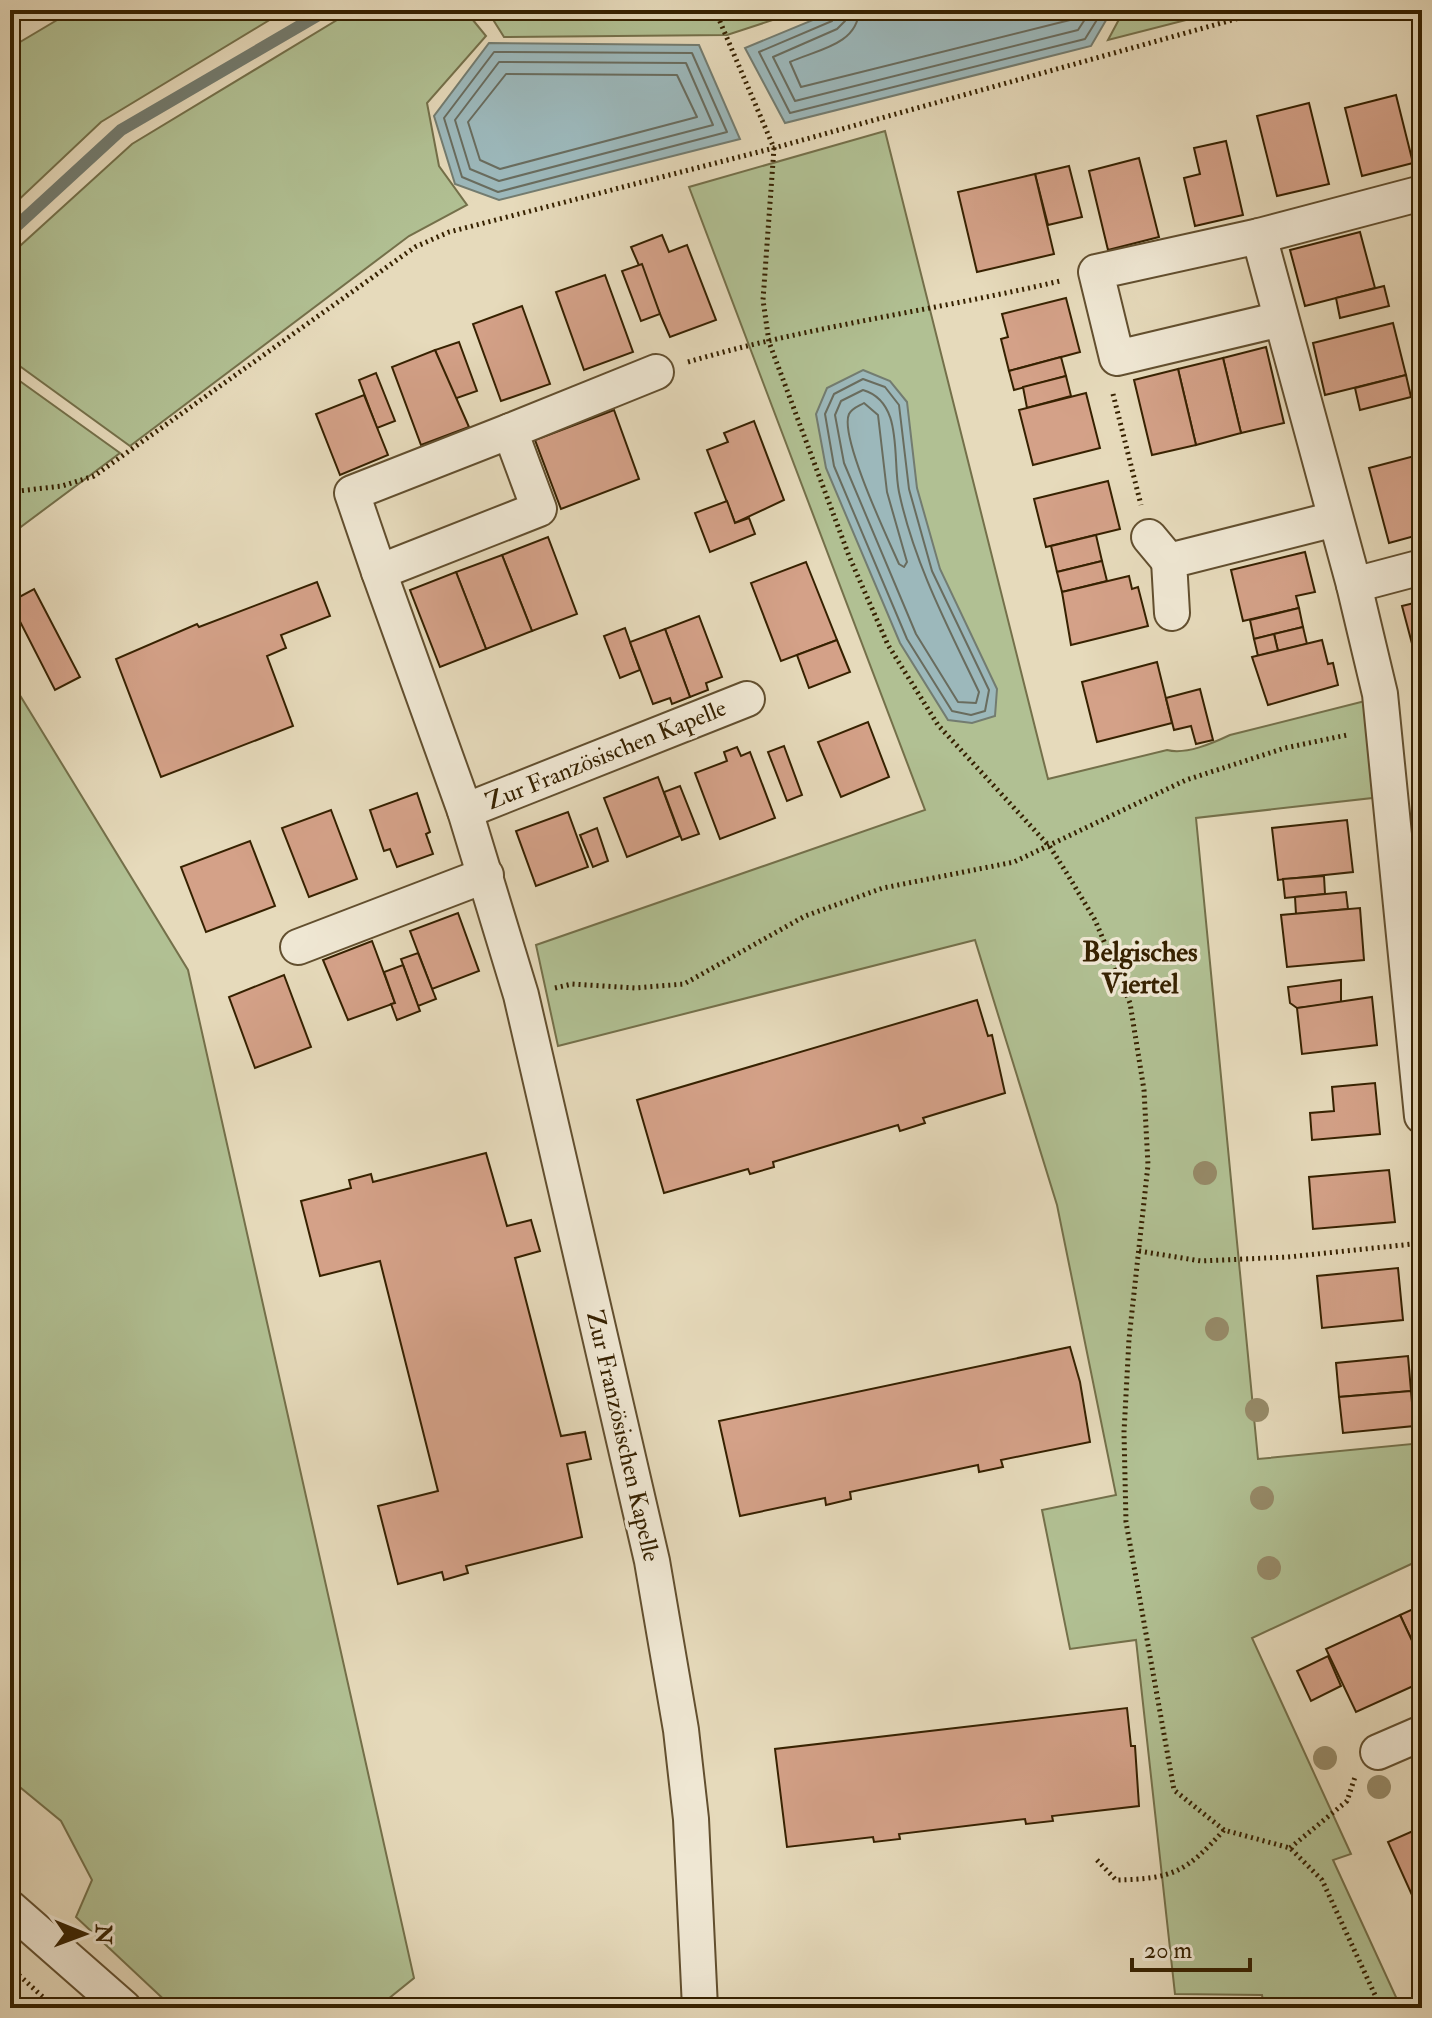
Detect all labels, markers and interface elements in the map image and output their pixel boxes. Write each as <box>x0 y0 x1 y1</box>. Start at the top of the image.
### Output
street label: Zur Französischen Kapelle <box>481 693 731 817</box>
district label: Belgisches Viertel <box>1082 935 1198 1002</box>
street label: Zur Französischen Kapelle <box>579 1307 667 1565</box>
north arrow <box>44 1894 124 1974</box>
scale bar <box>1132 1922 1250 1972</box>
text: N <box>89 1923 117 1945</box>
text: 20 m <box>1144 1935 1193 1966</box>

